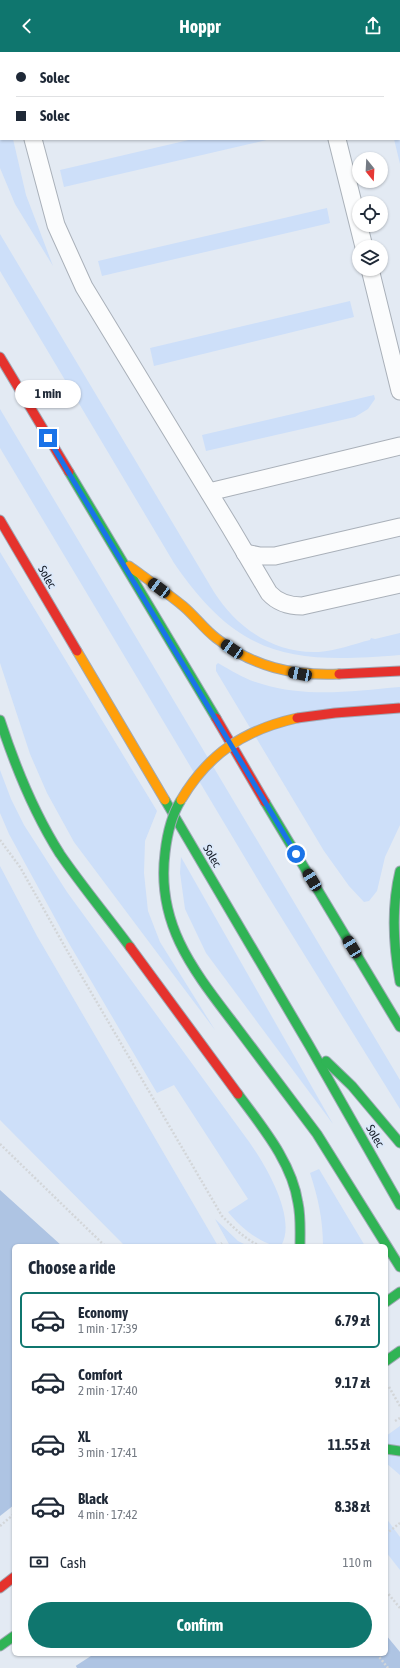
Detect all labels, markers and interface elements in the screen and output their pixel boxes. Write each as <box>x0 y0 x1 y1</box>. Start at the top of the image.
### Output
icon: back <box>16 15 38 37</box>
icon: share <box>362 15 384 37</box>
text: Hoppr <box>179 16 221 37</box>
text: Solec <box>40 69 69 86</box>
text: Solec <box>40 107 69 124</box>
north arrow <box>352 152 388 188</box>
map controls <box>352 152 388 276</box>
button: locate <box>352 196 388 232</box>
button: layers <box>352 240 388 276</box>
callout: 1 min <box>15 380 81 408</box>
text: 1 min <box>35 386 61 401</box>
route end <box>39 429 57 447</box>
street label: Solec <box>35 563 59 591</box>
car <box>146 576 172 600</box>
car <box>219 637 245 661</box>
car <box>287 666 313 682</box>
street label: Solec <box>200 842 224 870</box>
route start <box>287 845 305 863</box>
car <box>301 867 323 893</box>
car <box>341 934 363 960</box>
street label: Solec <box>363 1122 387 1150</box>
text: Choose a ride <box>28 1257 116 1278</box>
icon: car <box>30 1302 66 1338</box>
text: Economy <box>78 1304 128 1321</box>
text: 6.79 zł <box>335 1312 370 1329</box>
text: 1 min · 17:39 <box>78 1321 138 1336</box>
icon: car <box>30 1364 66 1400</box>
text: Comfort <box>78 1366 122 1383</box>
text: 9.17 zł <box>335 1374 370 1391</box>
text: 2 min · 17:40 <box>78 1383 138 1398</box>
icon: car <box>30 1426 66 1462</box>
text: XL <box>78 1428 91 1445</box>
text: 11.55 zł <box>328 1436 370 1453</box>
text: 3 min · 17:41 <box>78 1445 138 1460</box>
icon: car <box>30 1488 66 1524</box>
text: Black <box>78 1490 108 1507</box>
text: 8.38 zł <box>335 1498 370 1515</box>
text: 4 min · 17:42 <box>78 1507 138 1522</box>
icon: cash <box>28 1551 50 1573</box>
text: Cash <box>60 1554 86 1571</box>
text: 110 m <box>343 1555 372 1570</box>
button: Confirm <box>28 1602 372 1648</box>

